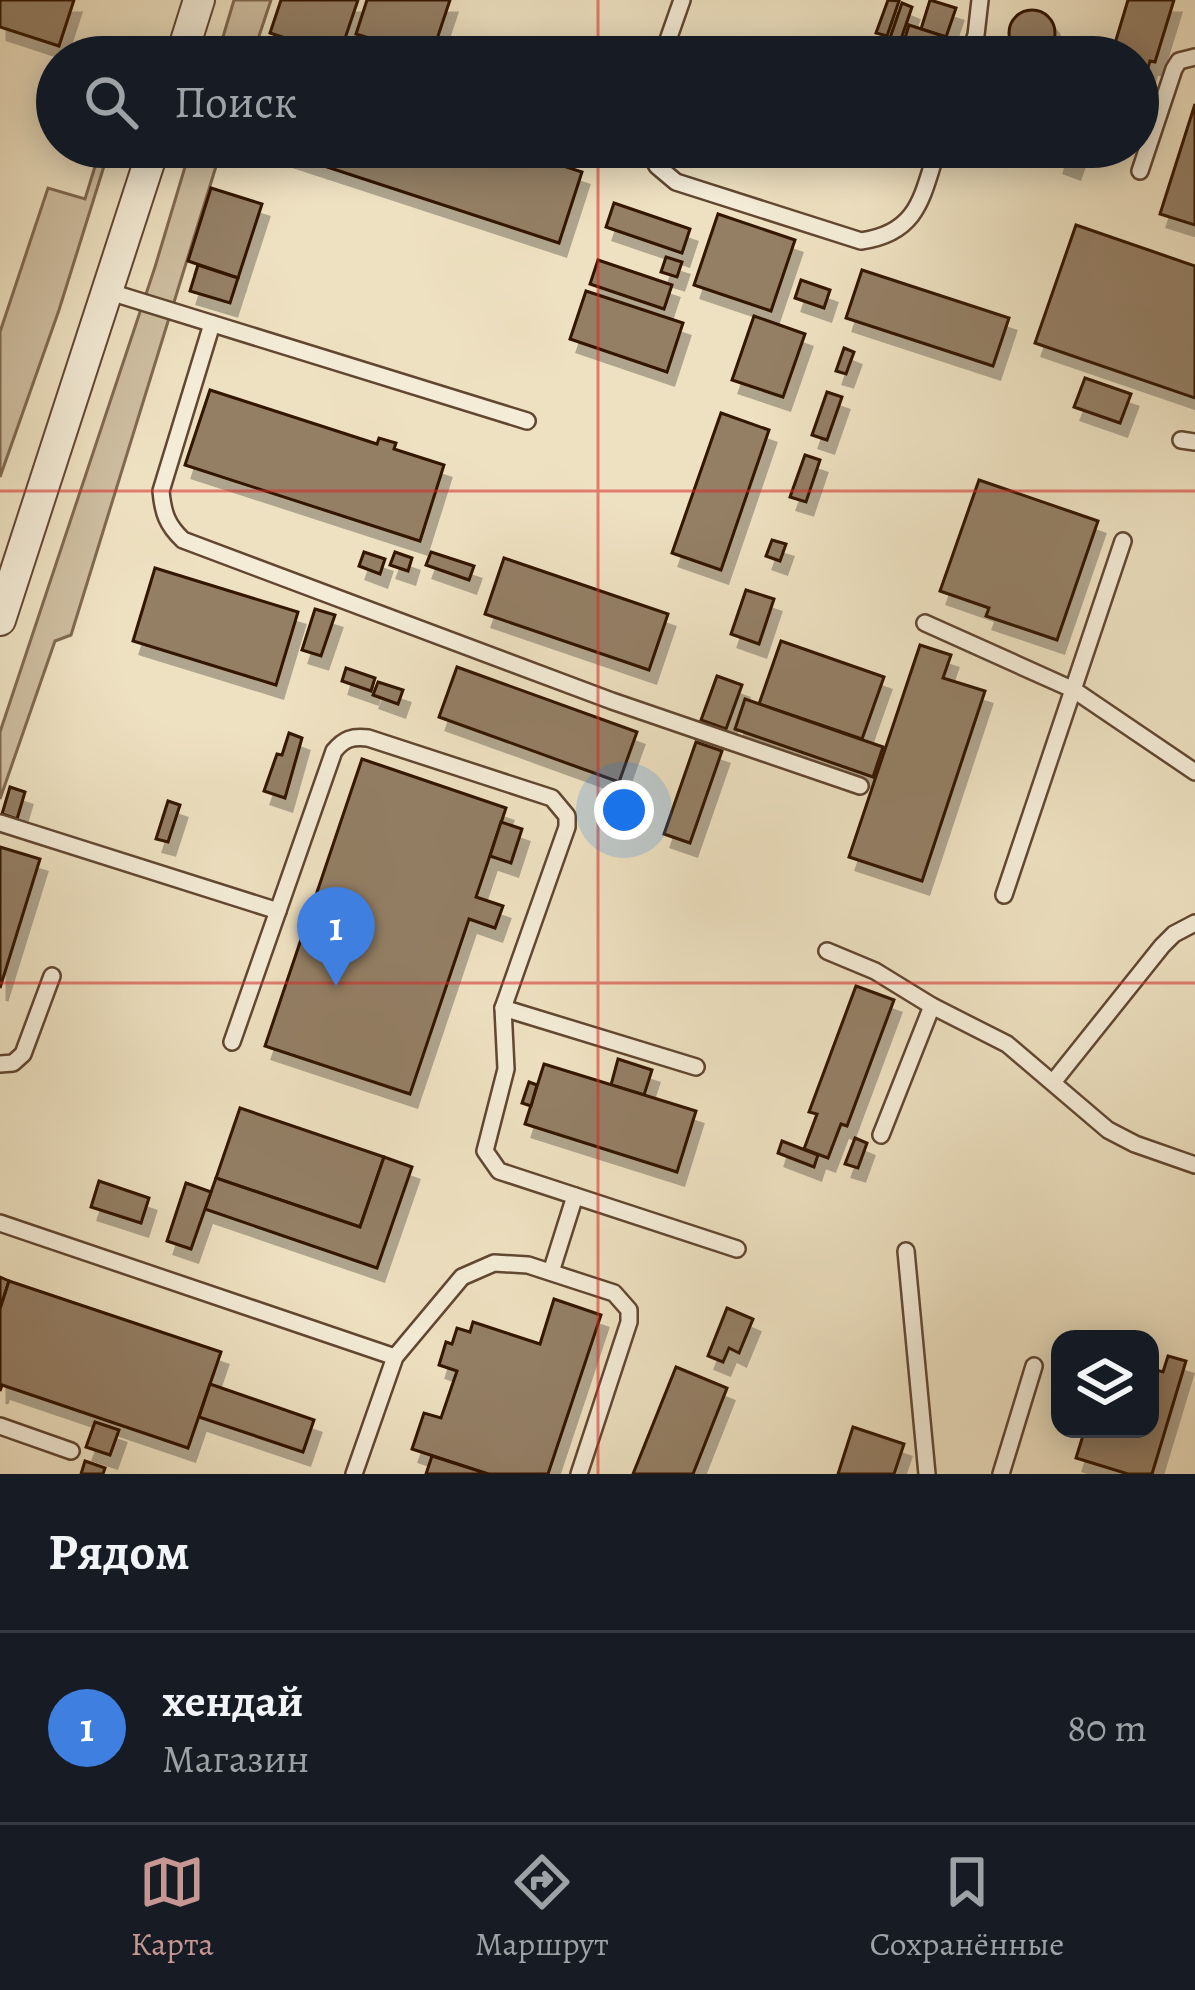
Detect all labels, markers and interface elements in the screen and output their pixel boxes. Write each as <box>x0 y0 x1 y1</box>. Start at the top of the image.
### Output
search box <box>36 36 1159 168</box>
icon: search <box>78 69 144 135</box>
text: Поиск <box>174 71 297 133</box>
your location <box>594 780 654 840</box>
pin: 1 <box>297 887 375 986</box>
map controls <box>1051 1330 1159 1438</box>
button: layers <box>1051 1330 1159 1438</box>
text: Рядом <box>48 1517 190 1587</box>
text: хендай <box>162 1670 304 1732</box>
text: 1 <box>80 1701 94 1754</box>
text: 80 m <box>1067 1701 1147 1754</box>
text: Магазин <box>162 1732 309 1785</box>
tab: Карта <box>131 1849 214 1966</box>
tab: Маршрут <box>475 1849 609 1966</box>
tab: Сохранённые <box>870 1849 1064 1966</box>

